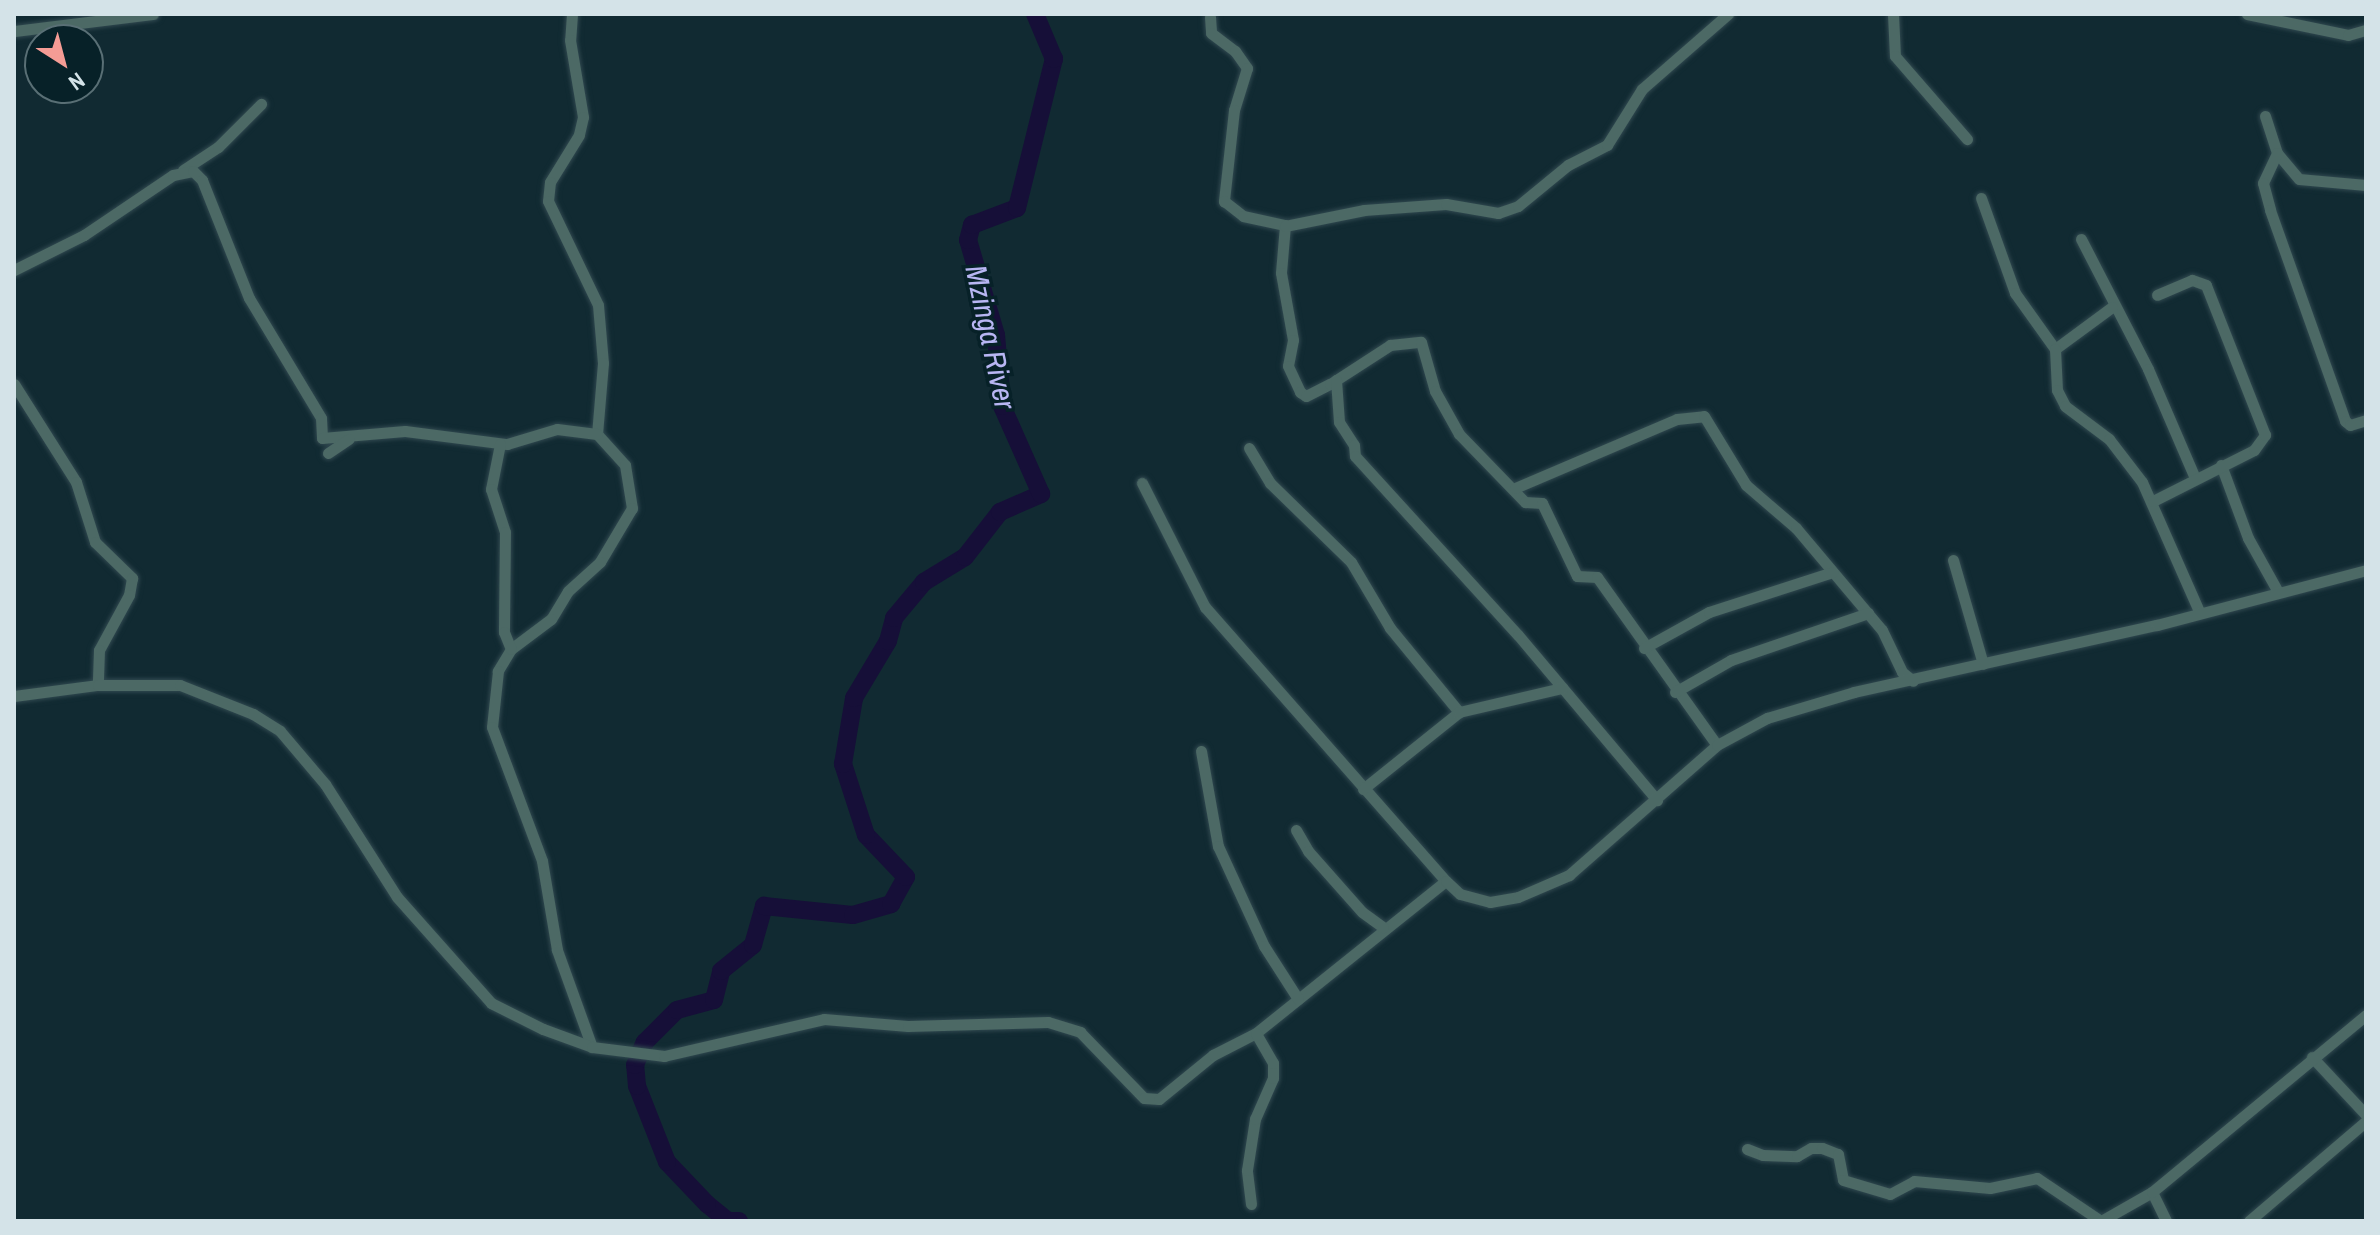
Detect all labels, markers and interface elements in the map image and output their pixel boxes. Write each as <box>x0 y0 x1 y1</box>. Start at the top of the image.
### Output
north arrow <box>24 24 104 104</box>
text: N <box>63 66 91 98</box>
water label: Mzinga River <box>958 262 1024 412</box>

